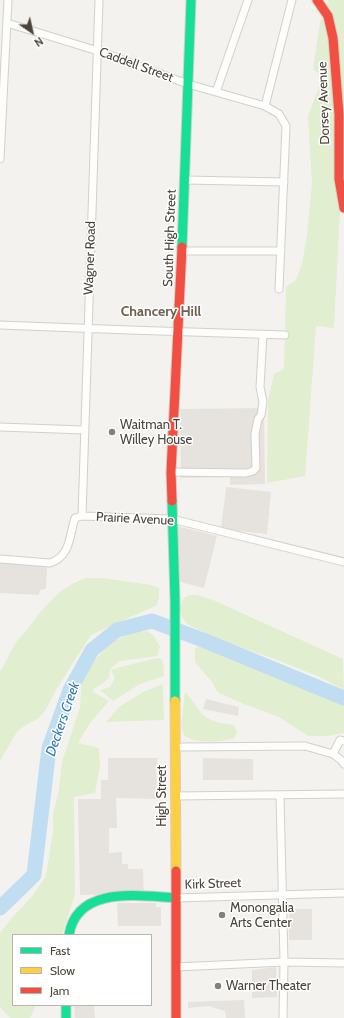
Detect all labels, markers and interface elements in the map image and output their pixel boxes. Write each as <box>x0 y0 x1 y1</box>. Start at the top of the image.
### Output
north arrow <box>12 12 52 52</box>
text: N <box>32 34 46 50</box>
street label: Caddell Street <box>97 44 175 86</box>
street label: Dorsey Avenue <box>315 61 333 145</box>
street label: South High Street <box>161 189 179 287</box>
street label: Wagner Road <box>81 221 99 295</box>
district label: Chancery Hill <box>121 304 201 320</box>
place label: Waitman T. Willey House <box>120 417 192 448</box>
marker: Waitman T. Willey House <box>107 427 117 437</box>
street label: Prairie Avenue <box>96 509 174 529</box>
water label: Deckers Creek <box>42 680 84 758</box>
street label: High Street <box>154 765 170 827</box>
street label: Kirk Street <box>184 875 242 893</box>
place label: Monongalia Arts Center <box>230 900 294 931</box>
marker: Monongalia Arts Center <box>217 910 227 920</box>
legend <box>12 934 152 1006</box>
text: Fast <box>50 943 70 958</box>
text: Slow <box>50 963 75 978</box>
place label: Warner Theater <box>226 978 311 994</box>
marker: Warner Theater <box>213 981 223 991</box>
text: Jam <box>50 983 69 998</box>

